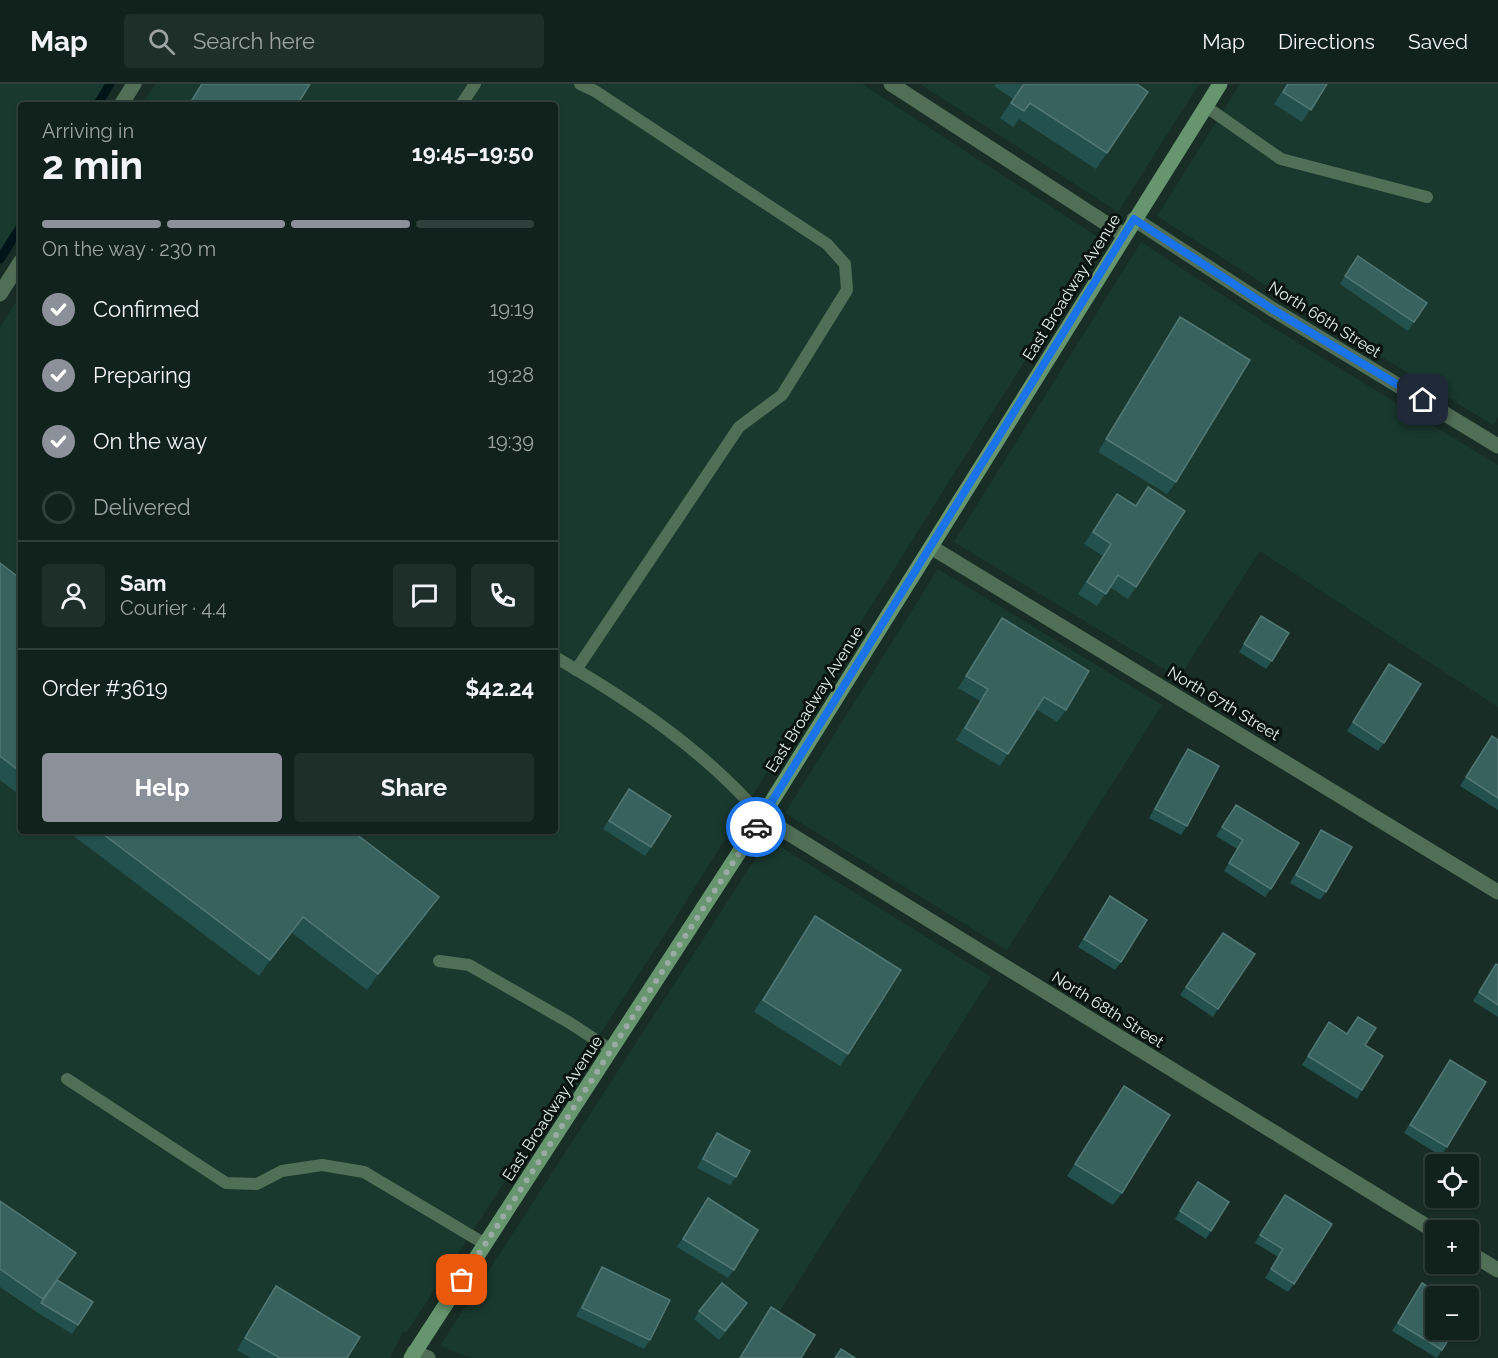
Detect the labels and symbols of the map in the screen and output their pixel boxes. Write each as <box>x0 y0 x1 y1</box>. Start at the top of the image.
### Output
street label: East Broadway Avenue <box>1019 211 1124 364</box>
street label: North 66th Street <box>1265 277 1385 362</box>
pin <box>1397 374 1448 425</box>
street label: East Broadway Avenue <box>762 623 867 776</box>
street label: North 67th Street <box>1164 662 1284 745</box>
courier <box>726 797 786 857</box>
street label: North 68th Street <box>1048 967 1168 1052</box>
street label: East Broadway Avenue <box>498 1032 606 1184</box>
pin <box>436 1254 487 1305</box>

